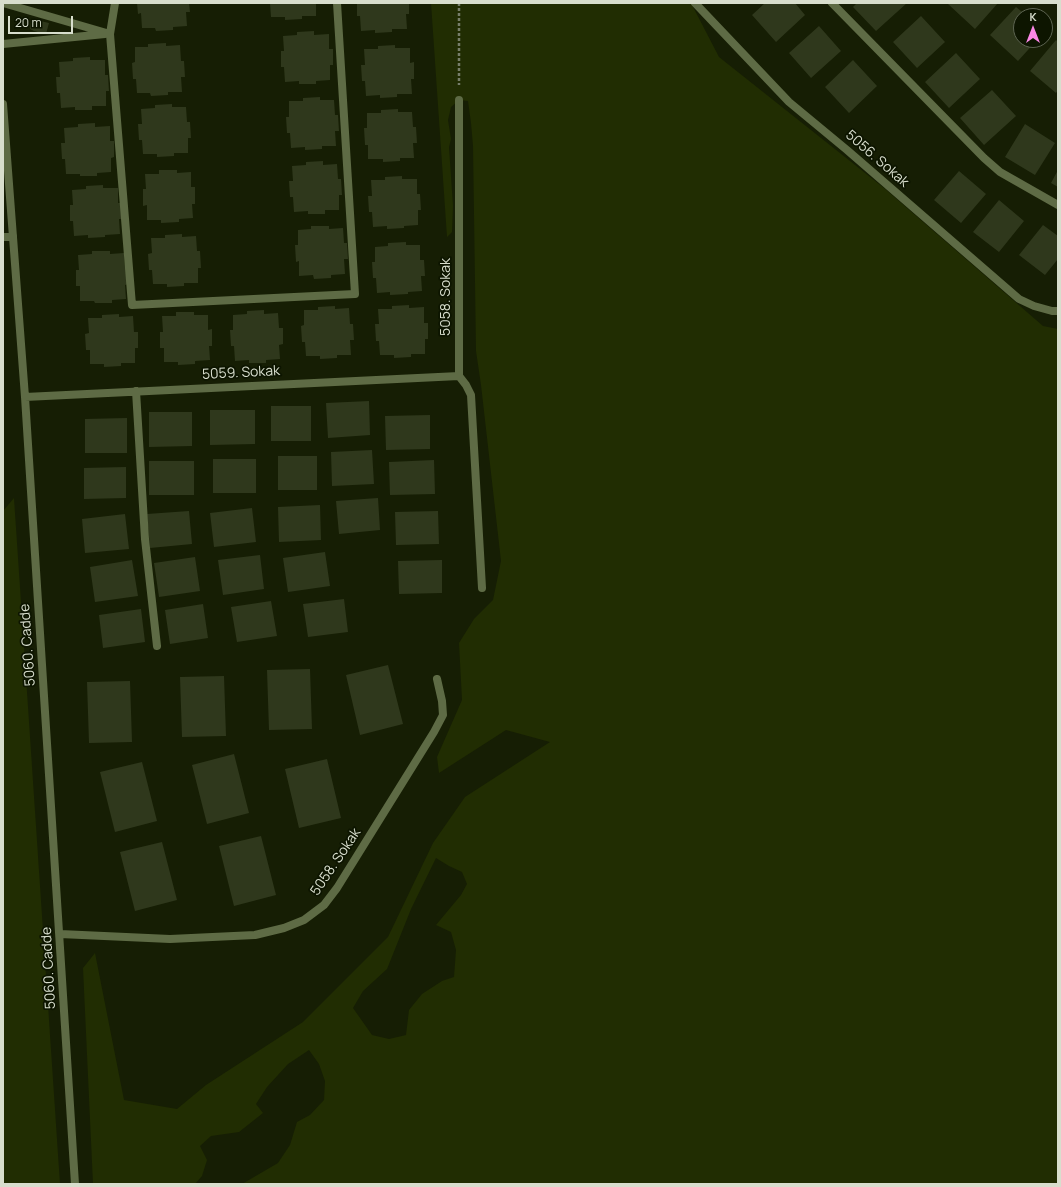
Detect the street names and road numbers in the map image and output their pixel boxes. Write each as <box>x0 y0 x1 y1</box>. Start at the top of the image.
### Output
street label: 5056. Sokak <box>842 127 912 191</box>
street label: 5058. Sokak <box>438 258 454 336</box>
street label: 5059. Sokak <box>202 363 280 383</box>
street label: 5060. Cadde <box>17 603 39 687</box>
street label: 5058. Sokak <box>307 825 365 899</box>
street label: 5060. Cadde <box>38 926 60 1010</box>

